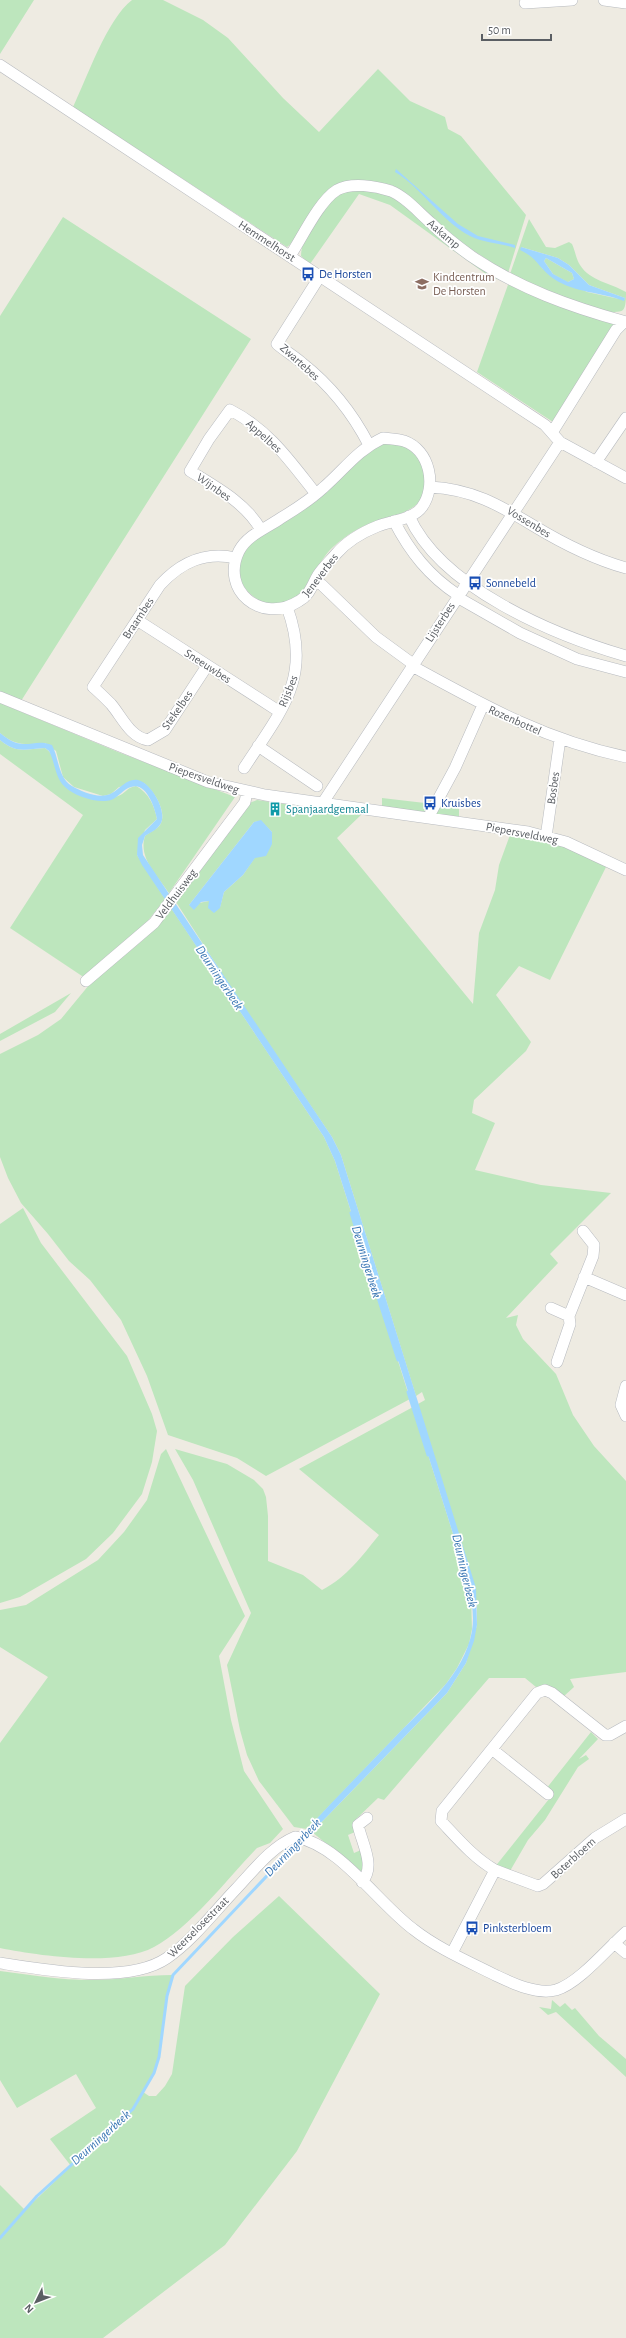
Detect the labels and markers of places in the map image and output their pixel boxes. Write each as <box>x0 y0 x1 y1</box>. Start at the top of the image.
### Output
bus stop icon: De Horsten <box>300 266 316 282</box>
place label: De Horsten <box>319 268 372 280</box>
place label: Kindcentrum De Horsten <box>433 271 495 297</box>
school or university icon: Kindcentrum De Horsten <box>414 276 430 292</box>
bus stop icon: Sonnebeld <box>467 575 483 591</box>
place label: Sonnebeld <box>486 577 536 589</box>
bus stop icon: Kruisbes <box>422 795 438 811</box>
place label: Kruisbes <box>441 797 481 809</box>
building icon: Spanjaardgemaal <box>267 801 283 817</box>
place label: Spanjaardgemaal <box>286 803 369 816</box>
bus stop icon: Pinksterbloem <box>464 1920 480 1936</box>
place label: Pinksterbloem <box>483 1922 552 1934</box>

